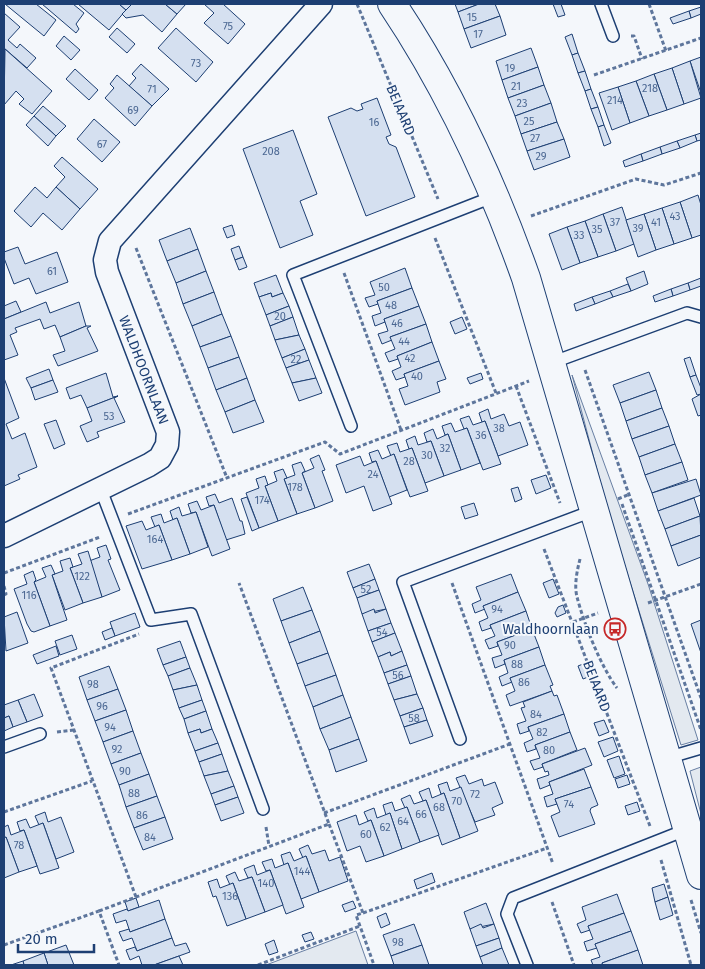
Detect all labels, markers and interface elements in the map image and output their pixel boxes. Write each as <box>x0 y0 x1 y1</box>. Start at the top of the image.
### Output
house number: 15 <box>467 11 478 24</box>
house number: 75 <box>223 20 234 33</box>
house number: 17 <box>473 28 483 41</box>
house number: 73 <box>191 57 201 70</box>
house number: 19 <box>505 62 515 75</box>
house number: 21 <box>511 80 521 93</box>
street label: BEIAARD <box>382 82 419 138</box>
house number: 218 <box>642 82 658 95</box>
house number: 71 <box>147 83 157 96</box>
house number: 214 <box>607 94 623 107</box>
house number: 23 <box>517 97 527 110</box>
house number: 69 <box>127 104 139 117</box>
house number: 25 <box>524 115 535 128</box>
house number: 16 <box>369 116 379 129</box>
house number: 27 <box>530 132 540 145</box>
house number: 67 <box>97 138 107 151</box>
house number: 208 <box>262 145 280 158</box>
house number: 29 <box>535 150 547 163</box>
house number: 43 <box>669 210 681 223</box>
house number: 37 <box>610 216 620 229</box>
house number: 41 <box>651 216 661 229</box>
house number: 39 <box>632 222 644 235</box>
house number: 35 <box>592 223 603 236</box>
house number: 33 <box>574 229 584 242</box>
house number: 61 <box>47 265 57 278</box>
house number: 50 <box>378 281 390 294</box>
house number: 48 <box>385 299 397 312</box>
house number: 20 <box>274 310 286 323</box>
street label: WALDHOORNLAAN <box>115 313 172 427</box>
house number: 46 <box>391 317 403 330</box>
house number: 44 <box>398 335 410 348</box>
house number: 42 <box>404 352 416 365</box>
house number: 22 <box>291 353 301 366</box>
house number: 40 <box>411 370 423 383</box>
house number: 53 <box>104 410 114 423</box>
house number: 38 <box>493 422 505 435</box>
house number: 36 <box>475 429 487 442</box>
house number: 32 <box>440 442 450 455</box>
house number: 30 <box>421 449 433 462</box>
house number: 28 <box>403 455 415 468</box>
house number: 24 <box>368 468 379 481</box>
house number: 178 <box>287 481 303 494</box>
house number: 174 <box>254 494 270 507</box>
house number: 164 <box>147 533 163 546</box>
house number: 122 <box>74 570 90 583</box>
house number: 52 <box>361 583 371 596</box>
house number: 116 <box>21 589 37 602</box>
house number: 94 <box>491 603 503 616</box>
bus stop icon: Waldhoornlaan <box>603 617 627 641</box>
place label: Waldhoornlaan <box>502 621 599 638</box>
house number: 54 <box>376 626 388 639</box>
house number: 90 <box>504 639 516 652</box>
house number: 88 <box>511 658 523 671</box>
street label: BEIAARD <box>579 658 614 714</box>
house number: 56 <box>392 669 404 682</box>
house number: 86 <box>518 676 530 689</box>
house number: 98 <box>87 678 99 691</box>
house number: 96 <box>96 700 108 713</box>
house number: 84 <box>530 708 542 721</box>
house number: 58 <box>408 712 420 725</box>
house number: 94 <box>104 721 116 734</box>
house number: 82 <box>536 726 548 739</box>
house number: 92 <box>112 743 122 756</box>
house number: 80 <box>543 744 555 757</box>
house number: 90 <box>119 765 131 778</box>
house number: 88 <box>128 787 140 800</box>
house number: 72 <box>470 788 480 801</box>
house number: 70 <box>452 795 462 808</box>
house number: 74 <box>564 798 574 811</box>
house number: 68 <box>433 801 445 814</box>
house number: 66 <box>415 808 427 821</box>
house number: 86 <box>136 809 148 822</box>
house number: 64 <box>397 815 409 828</box>
house number: 62 <box>379 821 391 834</box>
house number: 60 <box>360 828 372 841</box>
house number: 84 <box>144 831 156 844</box>
house number: 78 <box>14 839 24 852</box>
house number: 144 <box>294 865 310 878</box>
house number: 140 <box>258 877 274 890</box>
house number: 136 <box>222 890 238 903</box>
scale bar <box>18 922 94 954</box>
text: 20 m <box>25 930 58 948</box>
house number: 98 <box>392 936 404 949</box>

